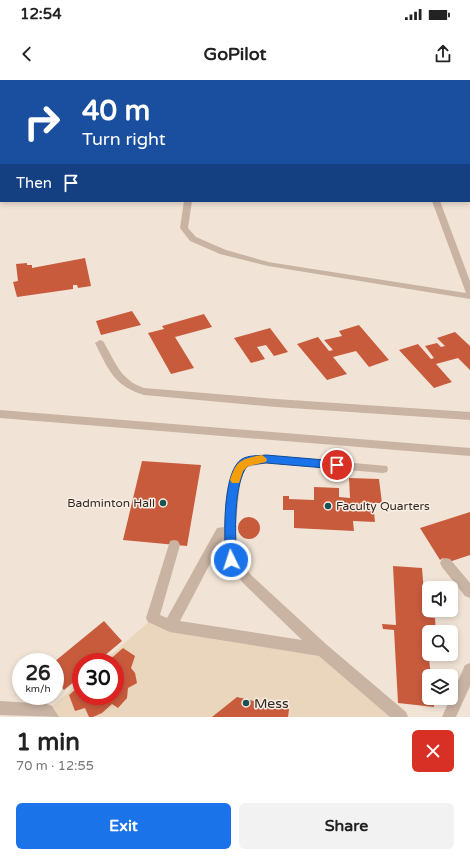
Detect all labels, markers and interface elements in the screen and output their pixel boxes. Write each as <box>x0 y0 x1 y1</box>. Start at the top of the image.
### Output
text: 12:54 <box>20 5 62 23</box>
icon: back <box>16 43 38 65</box>
text: GoPilot <box>204 43 266 65</box>
icon: share <box>432 43 454 65</box>
text: 40 m <box>82 94 150 128</box>
icon: right <box>16 96 68 148</box>
text: Turn right <box>82 128 166 150</box>
icon: arrive <box>60 172 82 194</box>
text: Then <box>16 174 52 192</box>
pin <box>320 448 354 482</box>
icon: arrive <box>326 454 348 476</box>
place label: Badminton Hall <box>67 496 155 510</box>
marker: Badminton Hall <box>158 498 168 508</box>
place label: Faculty Quarters <box>336 499 430 513</box>
marker: Faculty Quarters <box>323 501 333 511</box>
position arrow <box>210 539 252 581</box>
map controls <box>422 581 458 705</box>
button: sound <box>422 581 458 617</box>
button: search <box>422 625 458 661</box>
speed limit sign: 30 <box>72 653 124 705</box>
text: 26 <box>25 662 51 686</box>
button: layers <box>422 669 458 705</box>
text: km/h <box>25 683 51 695</box>
place label: Mess <box>254 695 289 712</box>
marker: Mess <box>241 698 251 708</box>
text: 1 min <box>16 728 80 757</box>
button: close <box>412 730 454 772</box>
text: 70 m · 12:55 <box>16 758 94 774</box>
button: Exit <box>16 803 231 849</box>
button: Share <box>239 803 454 849</box>

